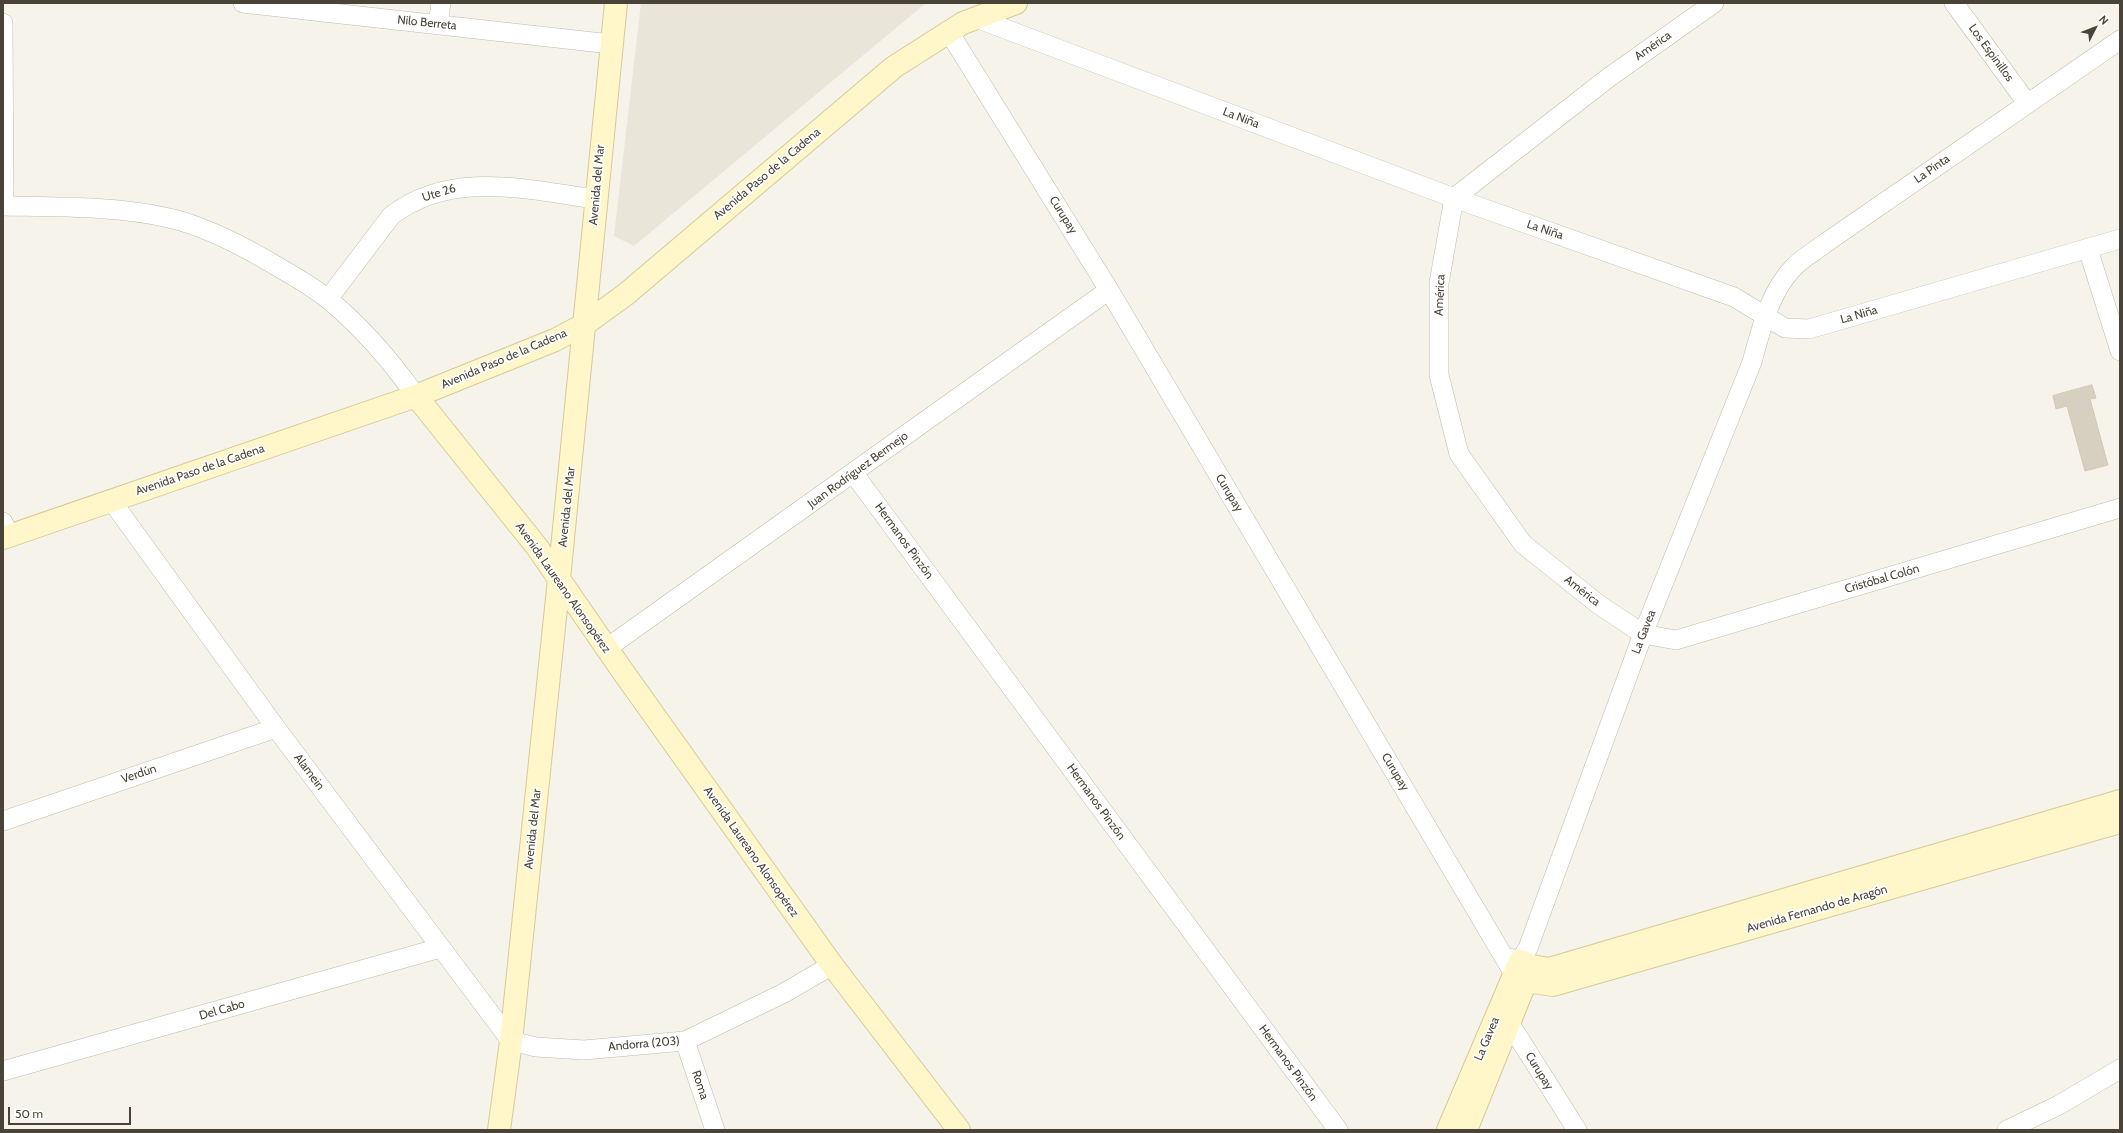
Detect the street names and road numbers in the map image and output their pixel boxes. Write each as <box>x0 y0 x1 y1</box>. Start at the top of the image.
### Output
street label: Nilo Berreta <box>397 13 457 33</box>
street label: Los Espinillos <box>1965 22 2017 84</box>
street label: América <box>1632 28 1674 64</box>
street label: La Niña <box>1221 105 1261 131</box>
street label: Avenida Paso de la Cadena <box>711 125 823 223</box>
street label: Avenida del Mar <box>586 144 608 226</box>
street label: La Pinta <box>1911 152 1953 186</box>
street label: Ute 26 <box>420 181 458 205</box>
street label: Curupay <box>1046 193 1080 237</box>
street label: La Niña <box>1525 217 1565 243</box>
street label: América <box>1432 274 1448 316</box>
street label: La Niña <box>1839 303 1879 327</box>
street label: Avenida Paso de la Cadena <box>439 326 569 392</box>
street label: Juan Rodríguez Bermejo <box>805 429 911 511</box>
street label: Avenida Paso de la Cadena <box>134 441 266 499</box>
street label: Avenida del Mar <box>556 466 578 548</box>
street label: Curupay <box>1212 471 1246 515</box>
street label: Hermanos Pinzón <box>872 500 936 582</box>
street label: Avenida Laureano Alonsopérez <box>512 520 614 656</box>
street label: Cristóbal Colón <box>1843 561 1921 597</box>
street label: América <box>1561 573 1603 609</box>
street label: La Gavea <box>1629 608 1659 656</box>
street label: Curupay <box>1378 750 1412 794</box>
street label: Alamein <box>291 751 327 793</box>
street label: Verdún <box>120 761 158 787</box>
street label: Hermanos Pinzón <box>1064 761 1128 843</box>
street label: Avenida Laureano Alonsopérez <box>700 784 802 920</box>
street label: Avenida del Mar <box>522 788 544 870</box>
street label: Avenida Fernando de Aragón <box>1745 882 1889 936</box>
street label: Del Cabo <box>198 997 246 1023</box>
street label: La Gavea <box>1471 1015 1503 1063</box>
street label: Hermanos Pinzón <box>1256 1022 1320 1104</box>
street label: Andorra (203) <box>608 1034 680 1054</box>
street label: Curupay <box>1522 1049 1556 1093</box>
street label: Roma <box>689 1069 711 1101</box>

